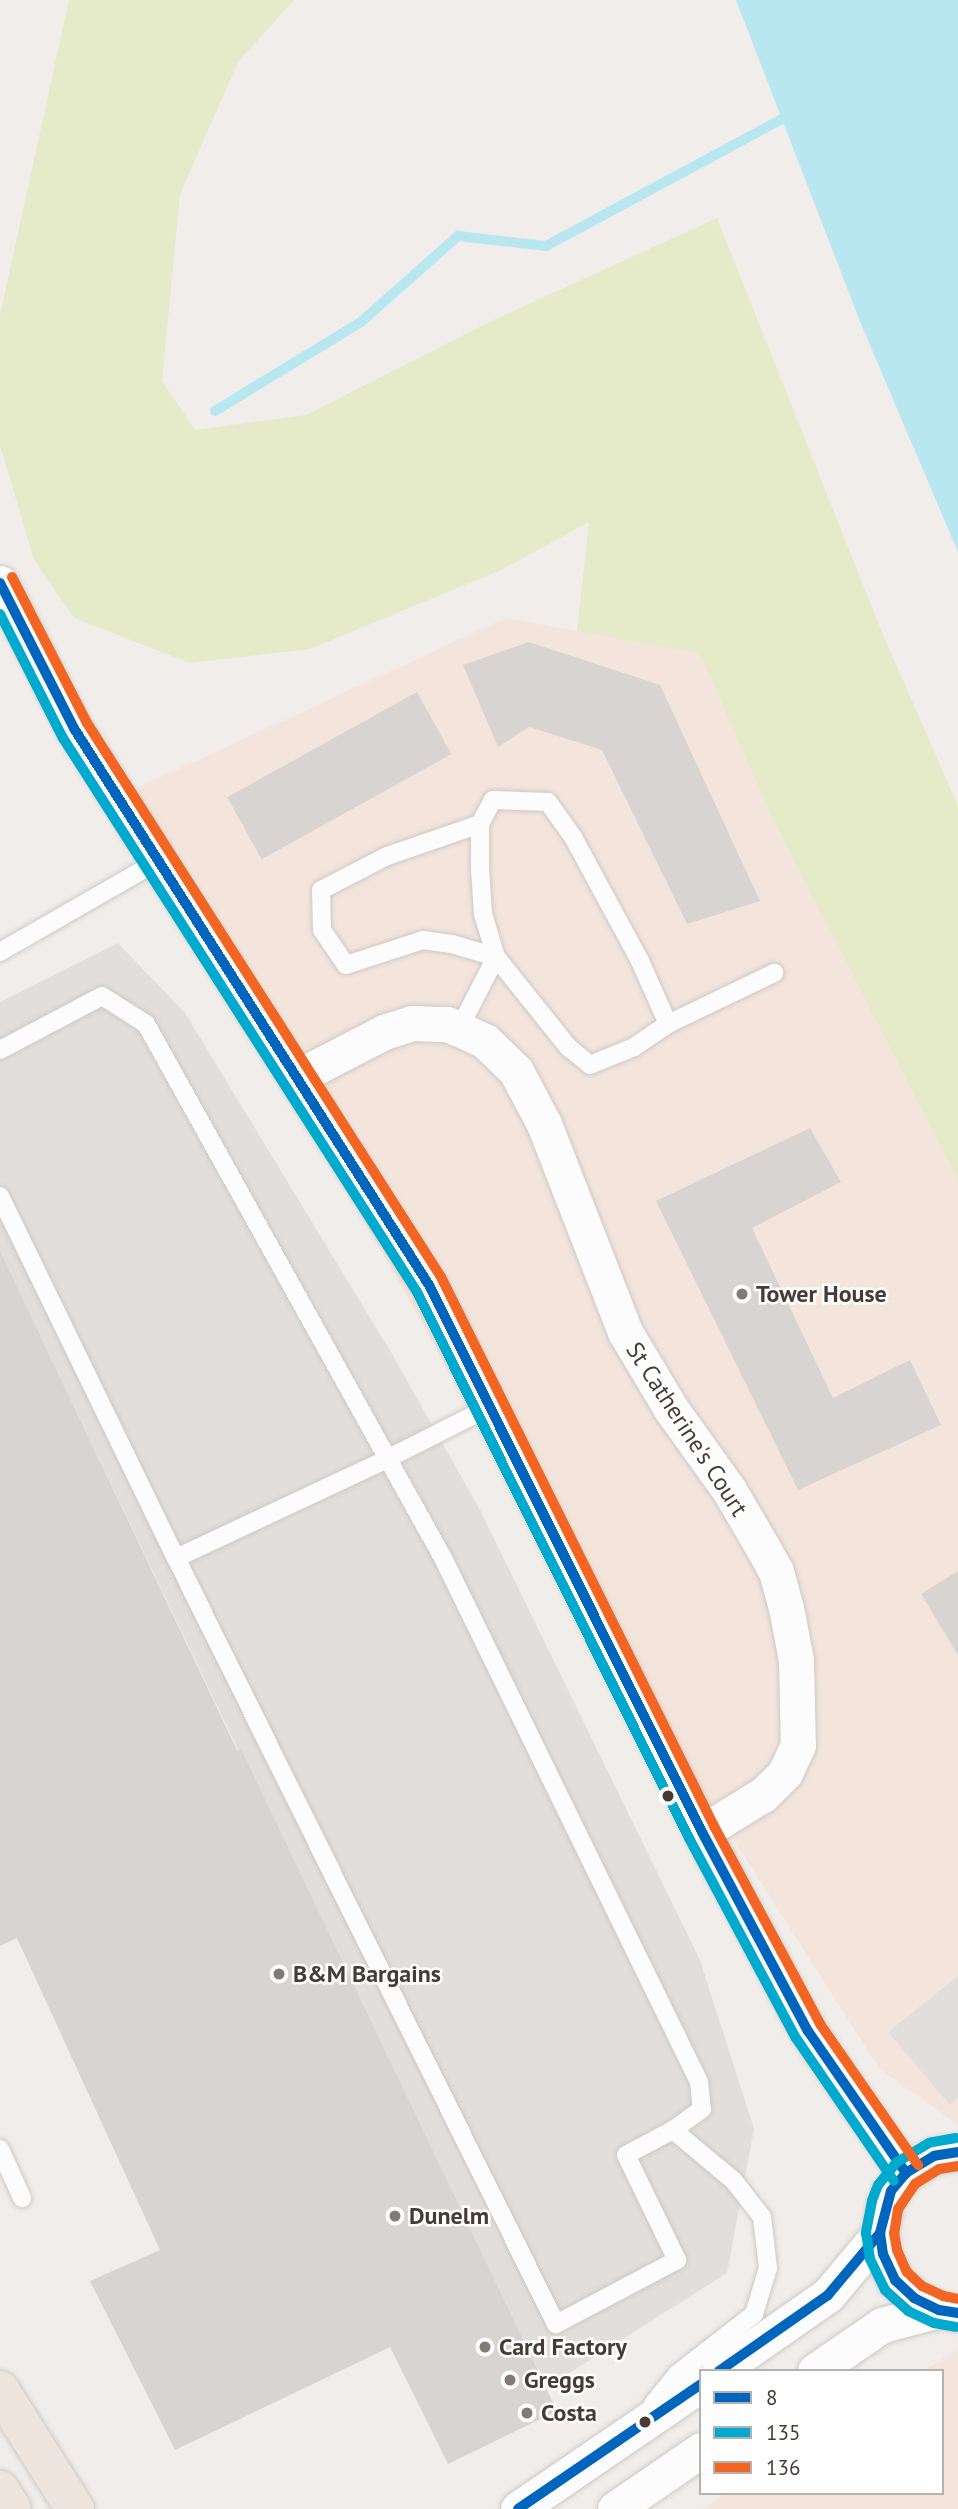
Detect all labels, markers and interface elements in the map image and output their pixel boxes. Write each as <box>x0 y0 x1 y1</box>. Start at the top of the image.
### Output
place label: Tower House <box>756 1280 887 1308</box>
marker: Tower House <box>734 1286 750 1302</box>
street label: St Catherine's Court <box>620 1337 754 1521</box>
unlabelled marker <box>661 1789 675 1803</box>
place label: B&M Bargains <box>293 1960 441 1988</box>
marker: B&M Bargains <box>271 1966 287 1982</box>
place label: Dunelm <box>409 2202 489 2230</box>
marker: Dunelm <box>387 2208 403 2224</box>
place label: Card Factory <box>499 2333 627 2361</box>
marker: Card Factory <box>477 2339 493 2355</box>
place label: Greggs <box>524 2366 595 2394</box>
legend <box>699 2369 944 2495</box>
marker: Greggs <box>502 2372 518 2388</box>
text: 8 <box>766 2384 777 2411</box>
place label: Costa <box>541 2399 597 2427</box>
marker: Costa <box>519 2405 535 2421</box>
unlabelled marker <box>638 2415 652 2429</box>
text: 135 <box>766 2419 800 2446</box>
text: 136 <box>766 2454 800 2481</box>

